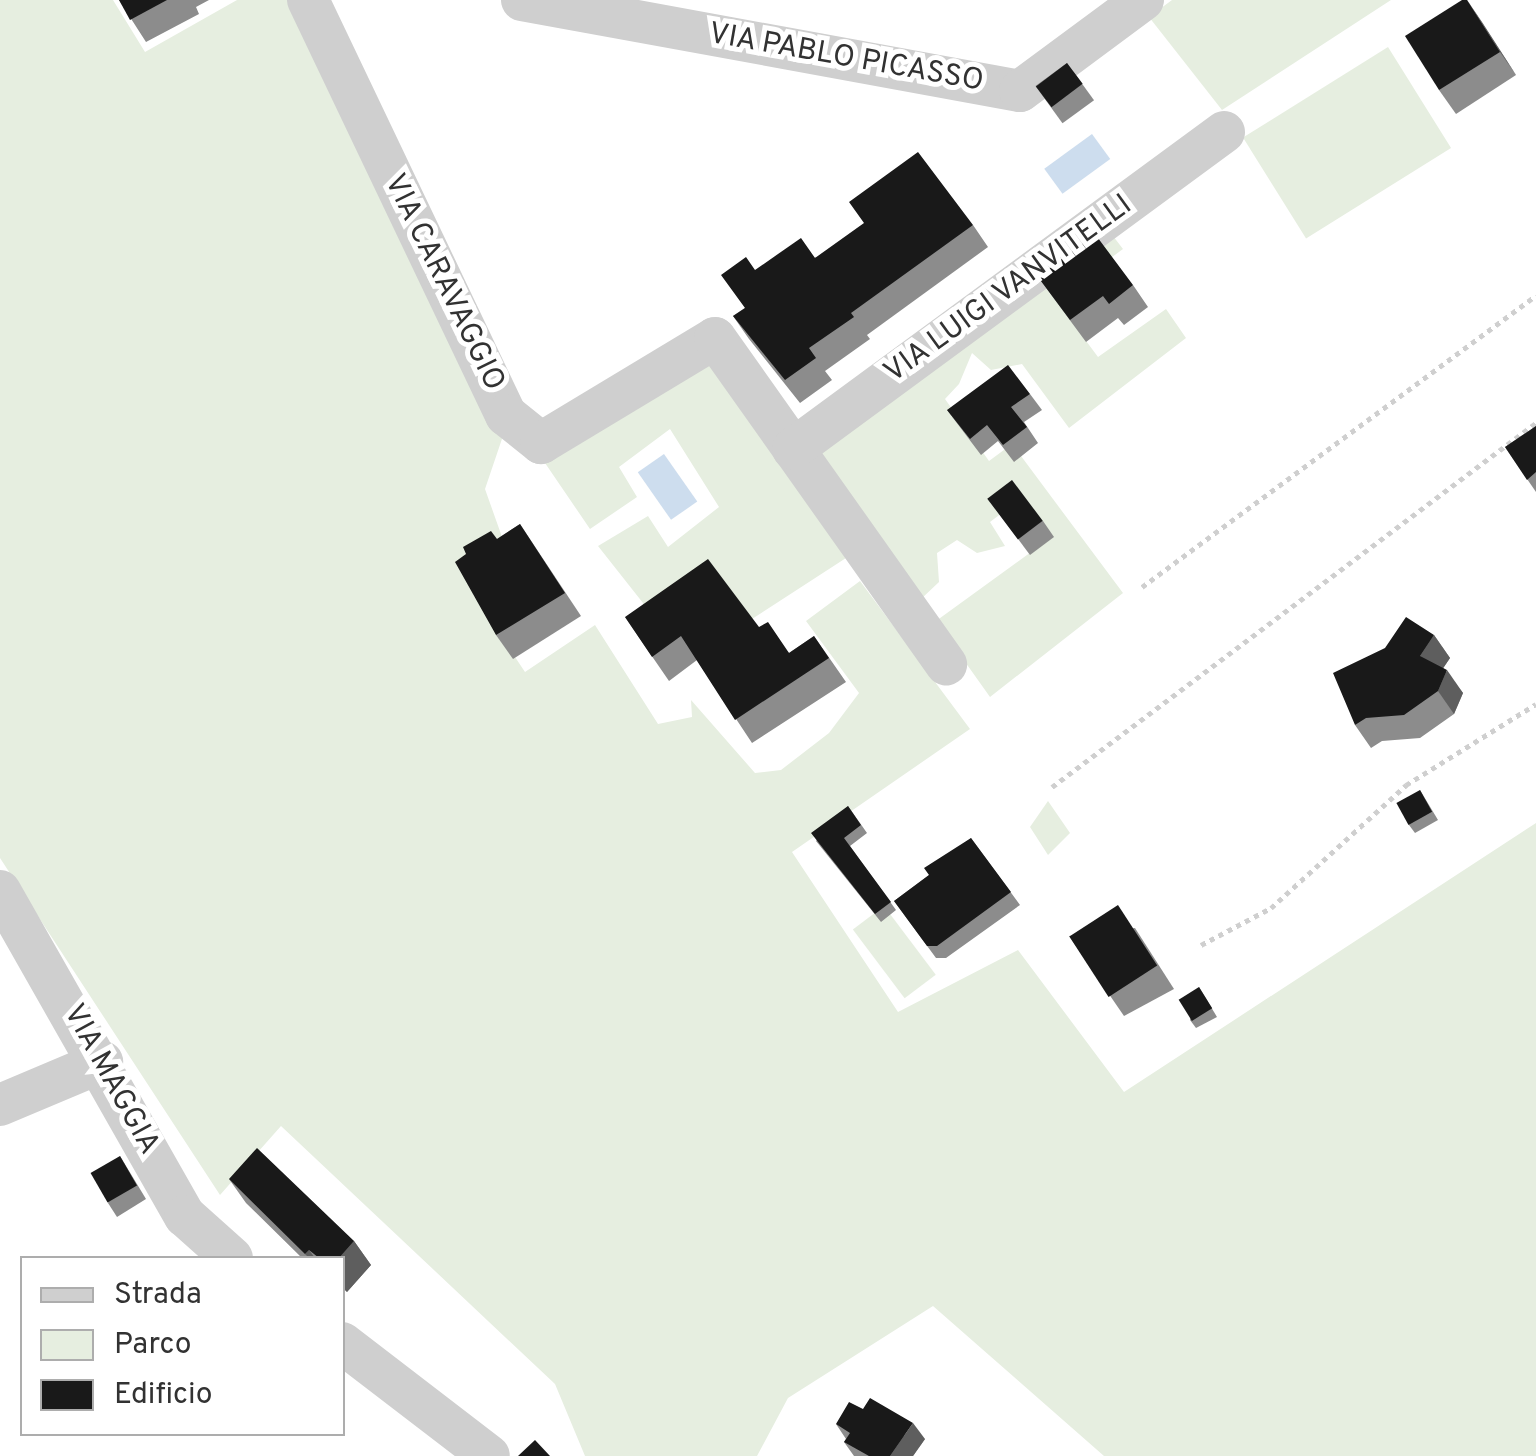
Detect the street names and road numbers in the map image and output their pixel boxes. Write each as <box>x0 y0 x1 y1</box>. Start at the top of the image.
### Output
street label: VIA PABLO PICASSO <box>705 17 987 101</box>
street label: VIA CARAVAGGIO <box>375 168 511 398</box>
street label: VIA LUIGI VANVITELLI <box>877 187 1141 393</box>
street label: VIA MAGGIA <box>54 998 166 1162</box>

